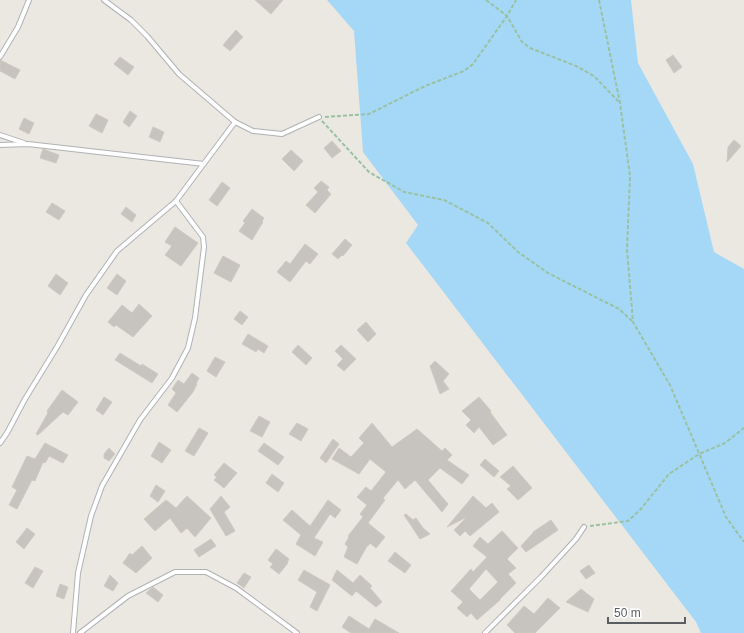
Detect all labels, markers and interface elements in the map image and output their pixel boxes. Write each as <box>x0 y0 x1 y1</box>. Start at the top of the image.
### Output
scale bar <box>608 599 685 625</box>
text: 50 m <box>614 606 641 620</box>

